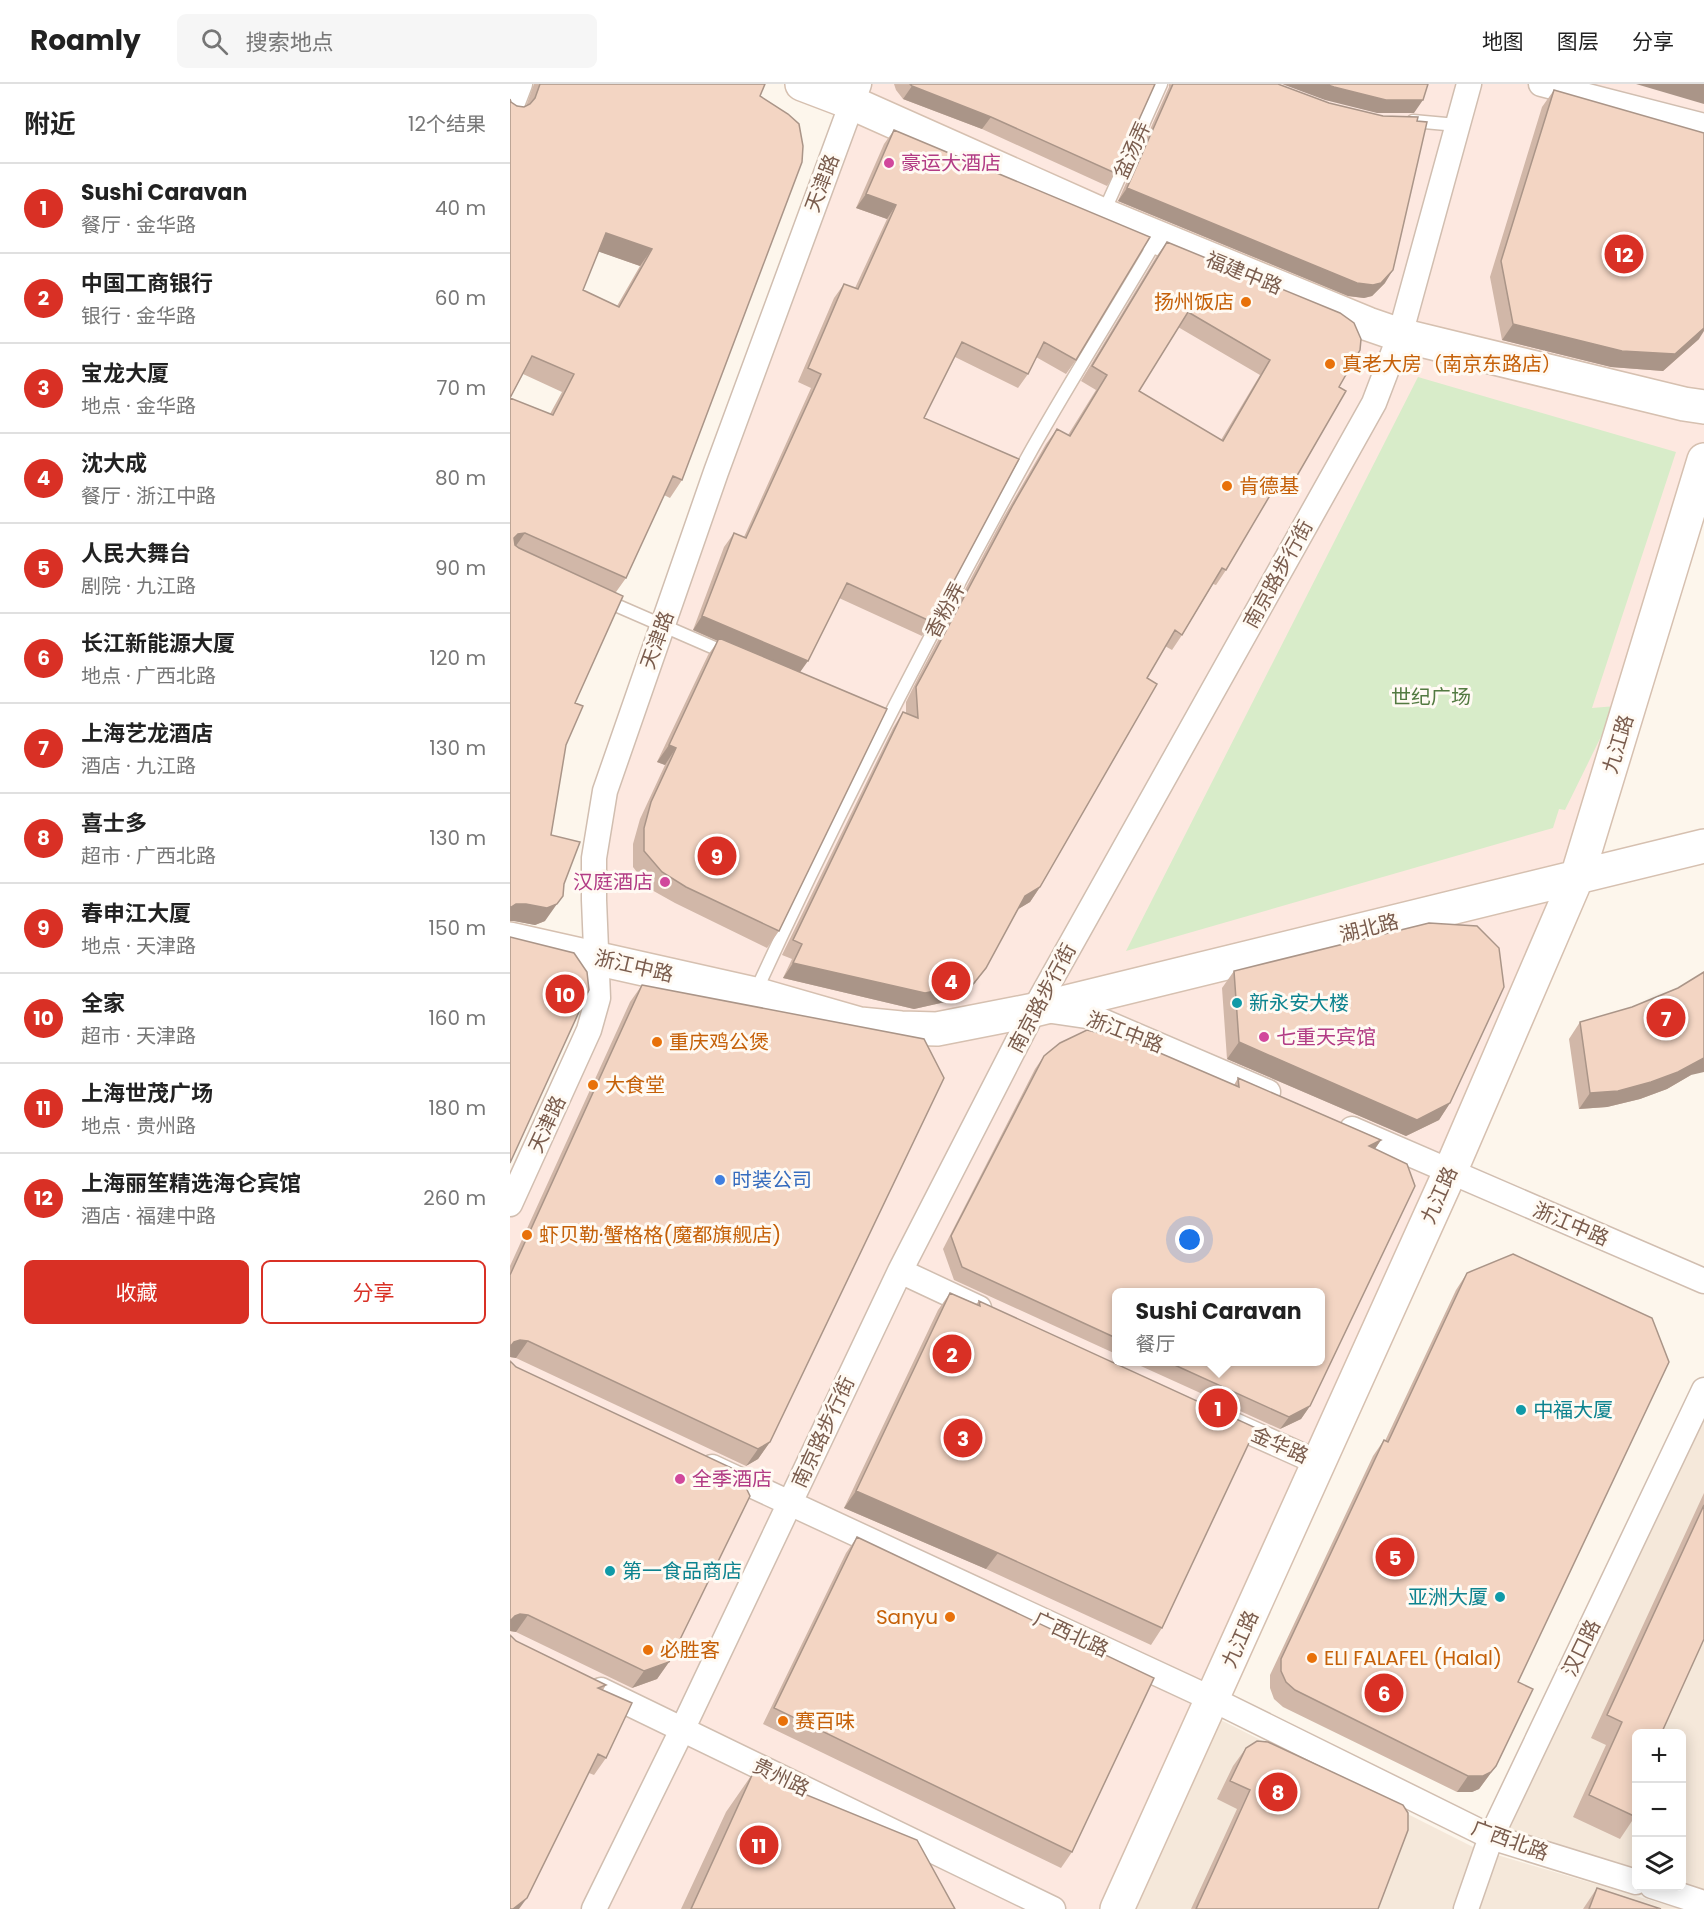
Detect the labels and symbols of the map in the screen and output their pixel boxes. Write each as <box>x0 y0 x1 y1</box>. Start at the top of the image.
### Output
street label: 盆汤弄 <box>1107 117 1157 183</box>
place label: 豪运大酒店 <box>901 149 1001 177</box>
street label: 天津路 <box>798 150 846 216</box>
marker: 豪运大酒店 <box>882 156 896 170</box>
pin: 12 <box>1604 232 1644 276</box>
street label: 福建中路 <box>1202 245 1286 301</box>
place label: 扬州饭店 <box>1154 288 1234 316</box>
marker: 扬州饭店 <box>1239 295 1253 309</box>
place label: 真老大房（南京东路店） <box>1342 350 1562 378</box>
marker: 真老大房（南京东路店） <box>1323 357 1337 371</box>
place label: 肯德基 <box>1239 472 1299 500</box>
marker: 肯德基 <box>1220 479 1234 493</box>
street label: 南京路步行街 <box>1237 515 1319 633</box>
street label: 香粉弄 <box>919 577 971 643</box>
street label: 天津路 <box>634 607 680 673</box>
park label: 世纪广场 <box>1391 683 1471 711</box>
street label: 九江路 <box>1596 711 1640 777</box>
pin: 9 <box>698 834 736 878</box>
place label: 汉庭酒店 <box>573 868 653 896</box>
marker: 汉庭酒店 <box>658 875 672 889</box>
street label: 湖北路 <box>1337 907 1401 949</box>
street label: 南京路步行街 <box>1001 938 1083 1058</box>
street label: 浙江中路 <box>592 943 676 989</box>
pin: 4 <box>932 958 970 1004</box>
pin: 10 <box>546 972 584 1016</box>
place label: 新永安大楼 <box>1249 989 1349 1017</box>
marker: 新永安大楼 <box>1230 996 1244 1010</box>
pin: 7 <box>1646 996 1686 1040</box>
street label: 浙江中路 <box>1083 1005 1167 1059</box>
place label: 七重天宾馆 <box>1276 1023 1376 1051</box>
place label: 重庆鸡公煲 <box>669 1028 769 1056</box>
marker: 七重天宾馆 <box>1257 1030 1271 1044</box>
marker: 重庆鸡公煲 <box>650 1035 664 1049</box>
place label: 大食堂 <box>605 1071 665 1099</box>
marker: 大食堂 <box>586 1078 600 1092</box>
street label: 天津路 <box>522 1091 572 1157</box>
street label: 九江路 <box>1414 1162 1464 1228</box>
place label: 时装公司 <box>732 1166 812 1194</box>
marker: 时装公司 <box>713 1173 727 1187</box>
street label: 浙江中路 <box>1529 1195 1613 1253</box>
place label: 虾贝勒·蟹格格(魔都旗舰店) <box>539 1221 781 1249</box>
your location <box>1175 1225 1204 1254</box>
marker: 虾贝勒·蟹格格(魔都旗舰店) <box>520 1228 534 1242</box>
pin: 2 <box>932 1332 972 1376</box>
street label: 南京路步行街 <box>785 1372 861 1492</box>
pin: 1 <box>1198 1386 1238 1430</box>
place label: 中福大厦 <box>1533 1396 1613 1424</box>
marker: 中福大厦 <box>1514 1403 1528 1417</box>
pin: 3 <box>944 1416 982 1460</box>
street label: 金华路 <box>1247 1420 1313 1470</box>
place label: 全季酒店 <box>692 1465 772 1493</box>
marker: 全季酒店 <box>673 1472 687 1486</box>
pin: 5 <box>1376 1534 1414 1580</box>
place label: 第一食品商店 <box>622 1557 742 1585</box>
marker: 第一食品商店 <box>603 1564 617 1578</box>
place label: 亚洲大厦 <box>1408 1583 1488 1611</box>
marker: 亚洲大厦 <box>1493 1590 1507 1604</box>
place label: Sanyu <box>876 1603 938 1631</box>
street label: 广西北路 <box>1029 1604 1113 1664</box>
street label: 九江路 <box>1215 1606 1265 1672</box>
marker: Sanyu <box>943 1610 957 1624</box>
street label: 汉口路 <box>1555 1615 1607 1681</box>
place label: 必胜客 <box>660 1636 720 1664</box>
marker: 必胜客 <box>641 1643 655 1657</box>
place label: ELI FALAFEL (Halal) <box>1324 1644 1502 1672</box>
marker: ELI FALAFEL (Halal) <box>1305 1651 1319 1665</box>
pin: 6 <box>1364 1670 1404 1716</box>
place label: 赛百味 <box>795 1707 855 1735</box>
marker: 赛百味 <box>776 1714 790 1728</box>
street label: 贵州路 <box>748 1751 814 1803</box>
pin: 8 <box>1258 1770 1298 1814</box>
street label: 广西北路 <box>1468 1813 1552 1867</box>
pin: 11 <box>740 1822 778 1868</box>

